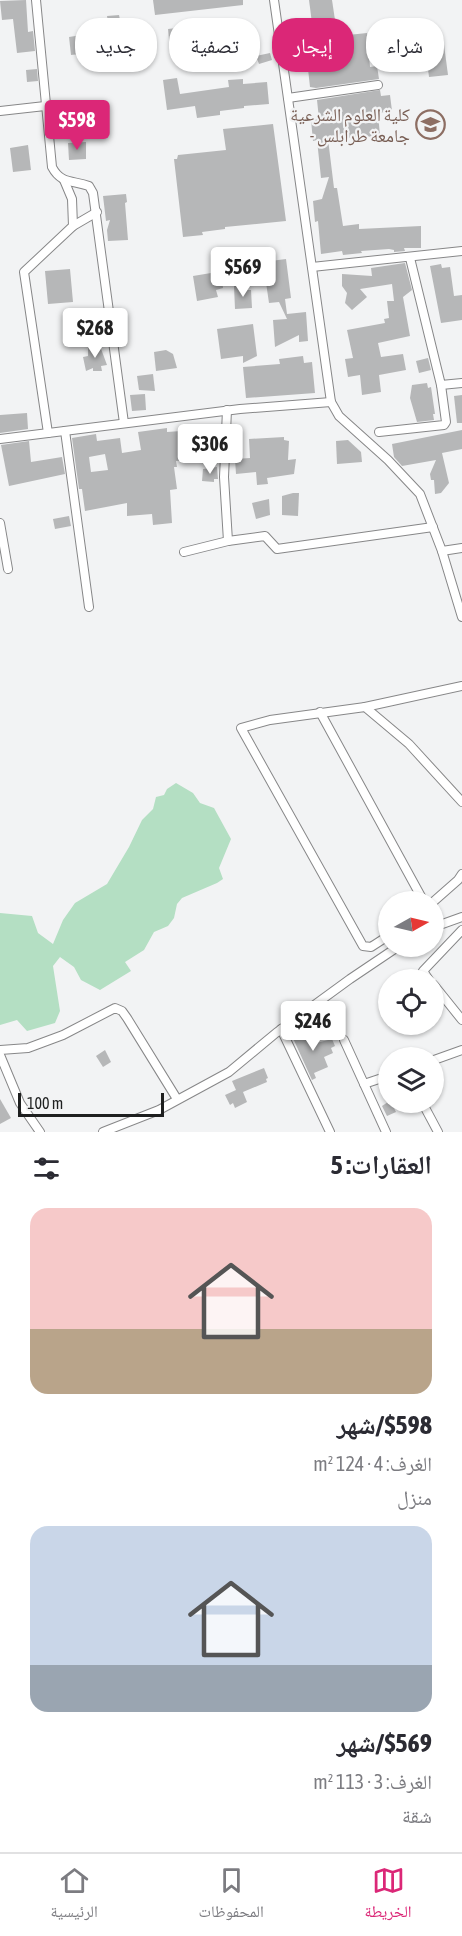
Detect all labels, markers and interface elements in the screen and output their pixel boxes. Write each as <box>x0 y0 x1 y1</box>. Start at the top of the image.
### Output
chip: جديد <box>75 18 157 72</box>
chip: تصفية <box>169 18 260 72</box>
chip: إيجار <box>272 18 354 72</box>
chip: شراء <box>366 18 444 72</box>
pin: $598 <box>41 100 113 151</box>
place label: كلية العلوم الشرعية - جامعة طرابلس <box>290 104 411 147</box>
text: $598 <box>59 108 95 131</box>
school or university icon: كلية العلوم الشرعية - جامعة طرابلس <box>415 108 447 140</box>
pin: $569 <box>207 247 279 298</box>
text: $569 <box>225 255 261 278</box>
pin: $268 <box>59 308 131 359</box>
text: $268 <box>77 316 113 339</box>
pin: $306 <box>174 424 246 475</box>
text: $306 <box>192 432 228 455</box>
north arrow <box>378 891 444 957</box>
map controls <box>378 891 444 1113</box>
button: locate <box>378 969 444 1035</box>
pin: $246 <box>277 1001 349 1052</box>
text: $246 <box>295 1009 331 1032</box>
button: layers <box>378 1047 444 1113</box>
scale bar <box>18 1090 164 1118</box>
text: 100 m <box>27 1094 63 1112</box>
text: العقارات: 5 <box>331 1150 432 1180</box>
icon: filters <box>30 1152 63 1185</box>
icon: home <box>177 1247 285 1355</box>
text: $598/شهر <box>337 1410 432 1440</box>
text: الغرف: 4 · 124 m² <box>313 1452 432 1475</box>
text: منزل <box>397 1486 432 1509</box>
icon: home <box>177 1565 285 1673</box>
text: $569/شهر <box>337 1728 432 1758</box>
text: الغرف: 3 · 113 m² <box>313 1770 432 1793</box>
text: شقة <box>402 1804 432 1827</box>
tab: الرئيسية <box>50 1864 98 1927</box>
tab: المحفوظات <box>199 1864 264 1927</box>
tab: الخريطة <box>365 1864 412 1927</box>

